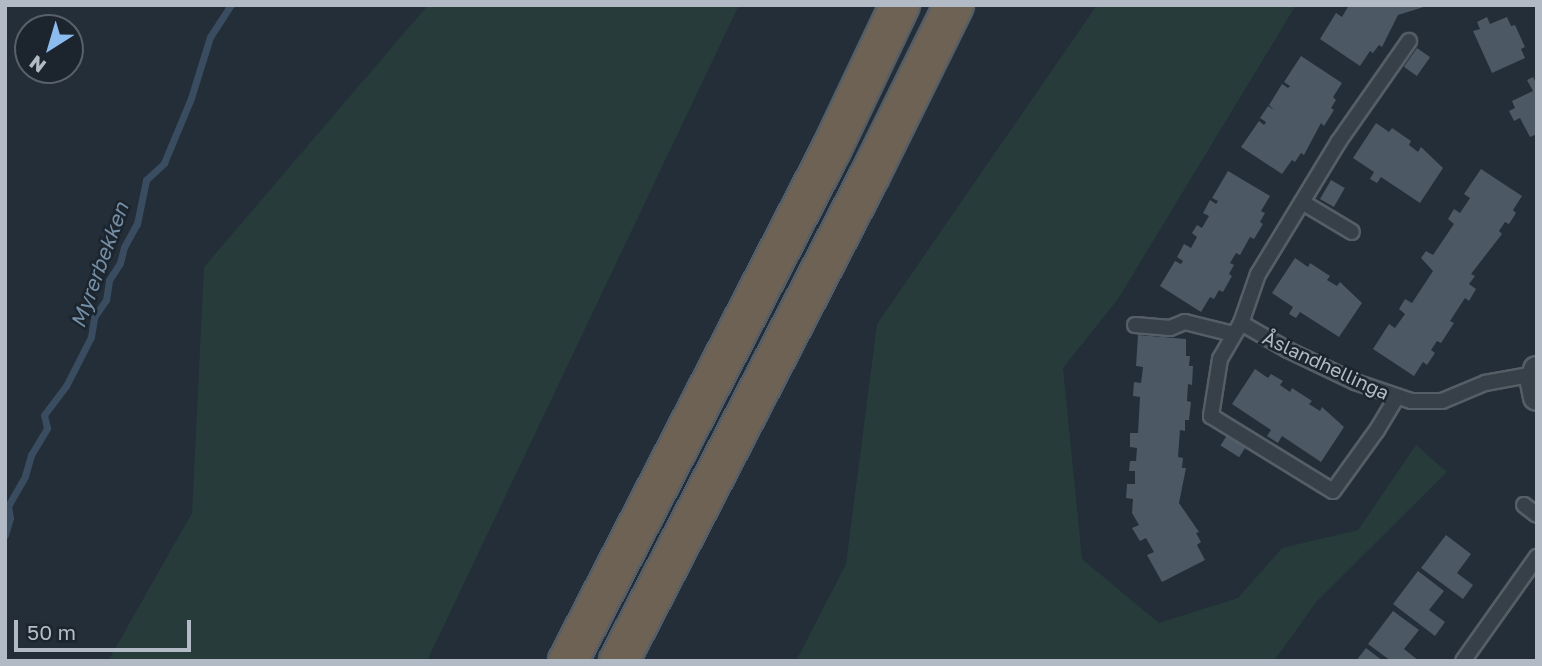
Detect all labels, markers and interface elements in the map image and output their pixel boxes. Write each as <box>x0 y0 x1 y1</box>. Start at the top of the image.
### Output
north arrow <box>14 14 84 84</box>
text: N <box>25 51 50 78</box>
water label: Myrerbekken <box>65 199 133 331</box>
street label: Åslandhellinga <box>1259 326 1393 404</box>
scale bar <box>18 606 194 650</box>
text: 50 m <box>27 619 76 645</box>

